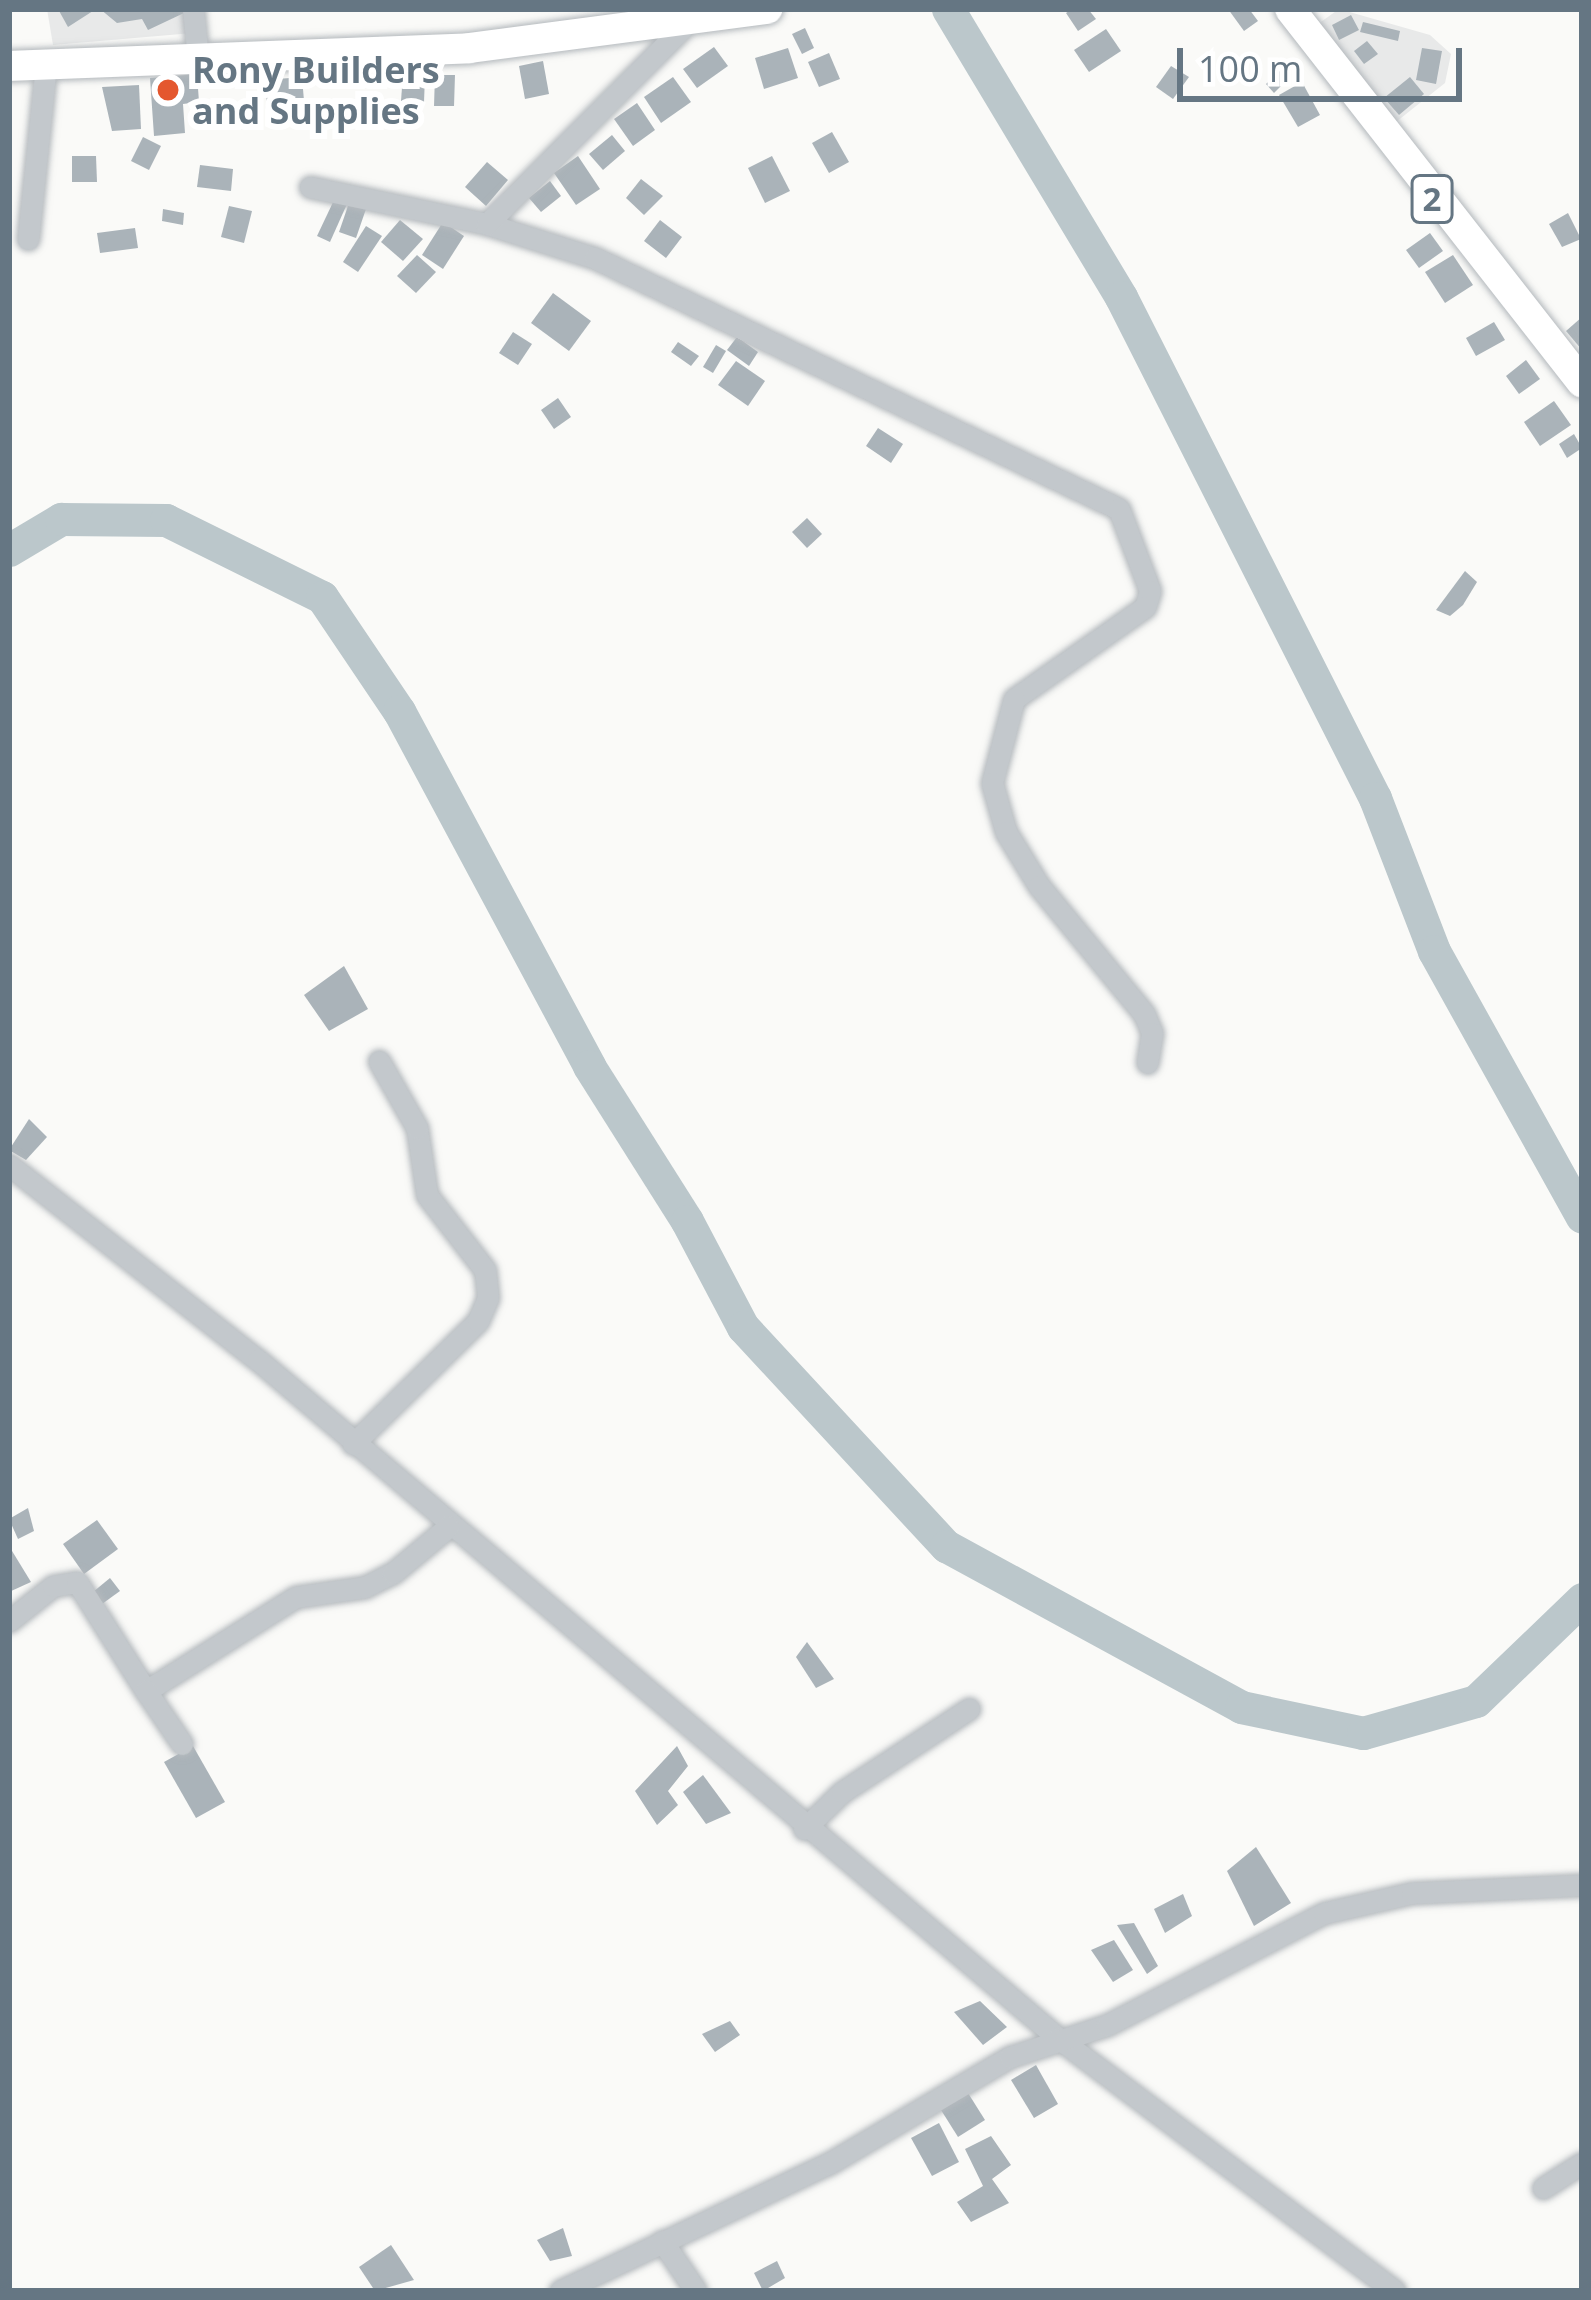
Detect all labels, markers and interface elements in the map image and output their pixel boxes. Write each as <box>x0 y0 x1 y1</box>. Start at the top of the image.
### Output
scale bar <box>1183 24 1468 98</box>
text: 100 m <box>1198 44 1302 93</box>
place label: Rony Builders and Supplies <box>192 47 440 132</box>
marker: Rony Builders and Supplies <box>155 77 181 103</box>
road number: 2 <box>1408 172 1456 226</box>

